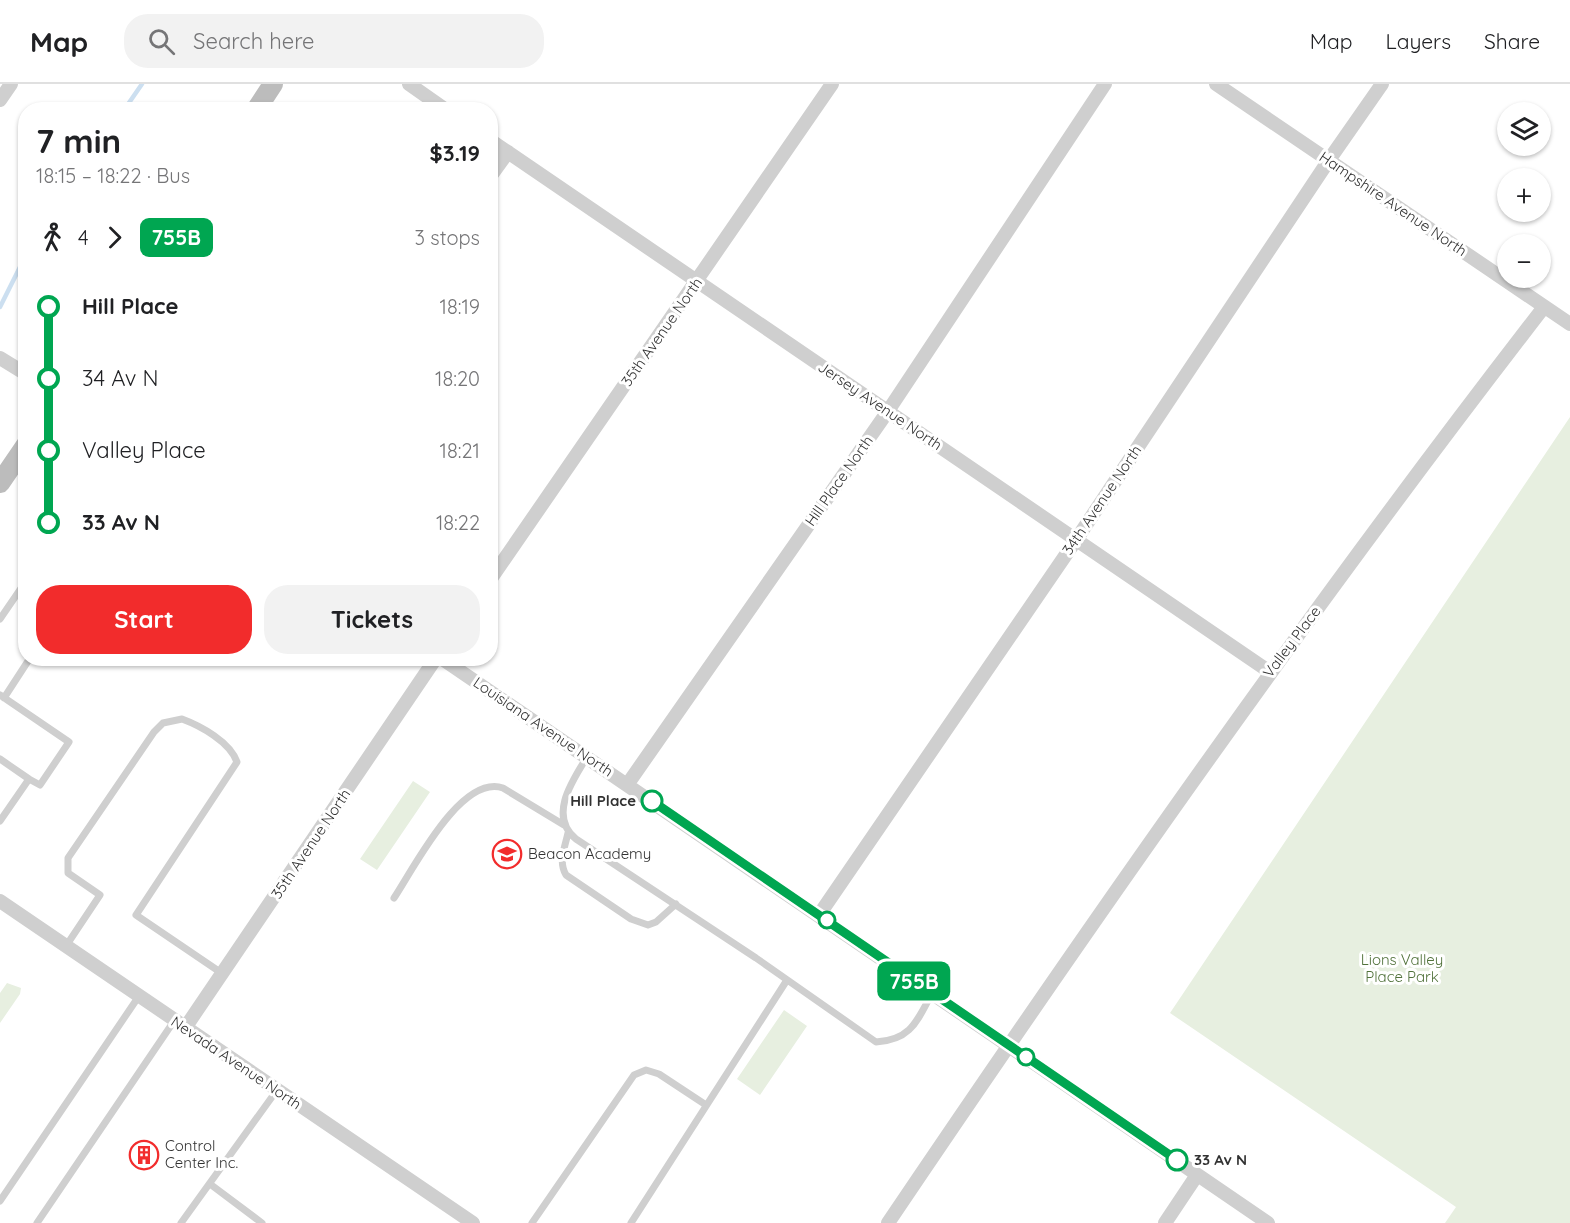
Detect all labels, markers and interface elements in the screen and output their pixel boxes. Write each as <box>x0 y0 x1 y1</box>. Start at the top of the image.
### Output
search box <box>124 14 544 68</box>
text: Map <box>30 24 88 59</box>
icon: search <box>145 25 178 58</box>
text: Search here <box>193 27 315 55</box>
text: Map <box>1310 28 1353 54</box>
text: Layers <box>1386 28 1451 54</box>
text: Share <box>1484 28 1540 54</box>
map controls <box>1497 102 1551 288</box>
button: layers <box>1497 102 1551 156</box>
text: 7 min <box>36 120 121 161</box>
text: $3.19 <box>430 139 480 167</box>
street label: Hampshire Avenue North <box>1316 147 1471 260</box>
text: 18:15 – 18:22 · Bus <box>36 163 190 188</box>
button: + <box>1497 168 1551 222</box>
icon: walk <box>36 221 69 254</box>
icon: forward <box>98 221 131 254</box>
text: 755B <box>152 224 201 250</box>
text: 4 <box>78 225 89 250</box>
text: 3 stops <box>414 225 480 250</box>
button: − <box>1497 234 1551 288</box>
street label: 35th Avenue North <box>617 274 706 390</box>
text: Hill Place <box>82 292 179 320</box>
text: 18:19 <box>440 294 480 319</box>
street label: Jersey Avenue North <box>815 357 946 454</box>
text: 34 Av N <box>82 364 158 392</box>
text: 18:20 <box>435 366 480 391</box>
street label: Hill Place North <box>800 432 877 530</box>
text: Valley Place <box>82 436 206 464</box>
text: 18:21 <box>440 438 480 463</box>
street label: 34th Avenue North <box>1058 441 1145 558</box>
text: 33 Av N <box>82 508 160 536</box>
text: 18:22 <box>436 510 480 535</box>
button: Start <box>36 585 252 654</box>
button: Tickets <box>264 585 480 654</box>
street label: Valley Place <box>1259 602 1325 681</box>
street label: Louisiana Avenue North <box>470 673 617 781</box>
street label: 35th Avenue North <box>267 785 354 902</box>
marker: Hill Place <box>641 790 663 812</box>
place label: Hill Place <box>570 791 636 810</box>
school or university icon: Beacon Academy <box>491 838 523 870</box>
place label: Beacon Academy <box>528 844 651 863</box>
unlabelled marker <box>818 911 836 929</box>
park label: Lions Valley Place Park <box>1361 950 1443 986</box>
line badge: 755B <box>872 962 956 1000</box>
text: 755B <box>889 968 939 994</box>
street label: Nevada Avenue North <box>167 1012 305 1113</box>
unlabelled marker <box>1017 1048 1035 1066</box>
place label: Control Center Inc. <box>165 1136 238 1172</box>
building icon: Control Center Inc. <box>128 1139 160 1171</box>
marker: 33 Av N <box>1166 1149 1188 1171</box>
place label: 33 Av N <box>1194 1150 1247 1169</box>

